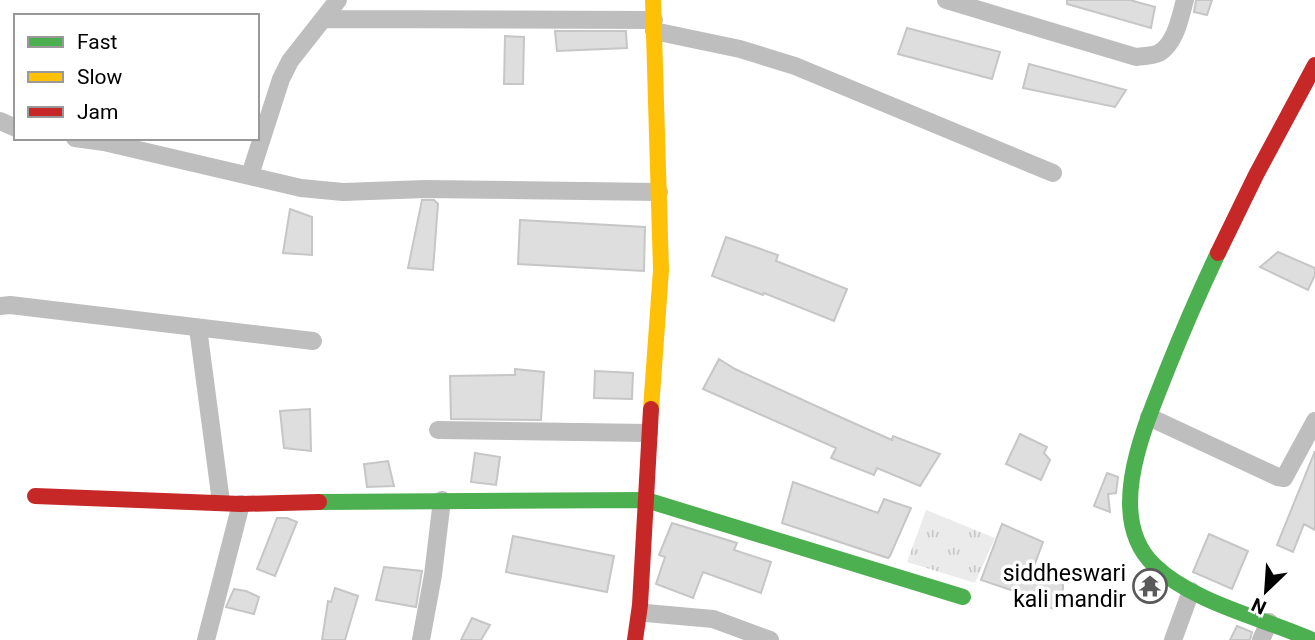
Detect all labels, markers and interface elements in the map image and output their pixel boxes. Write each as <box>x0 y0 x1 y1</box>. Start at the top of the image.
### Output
legend <box>14 14 259 140</box>
text: Fast <box>77 30 118 54</box>
text: Slow <box>77 65 123 89</box>
text: Jam <box>77 100 118 124</box>
north arrow <box>1231 556 1301 626</box>
place label: siddheswari kali mandir <box>1003 560 1126 613</box>
temple icon: siddheswari kali mandir <box>1131 567 1169 605</box>
text: N <box>1248 593 1270 619</box>

